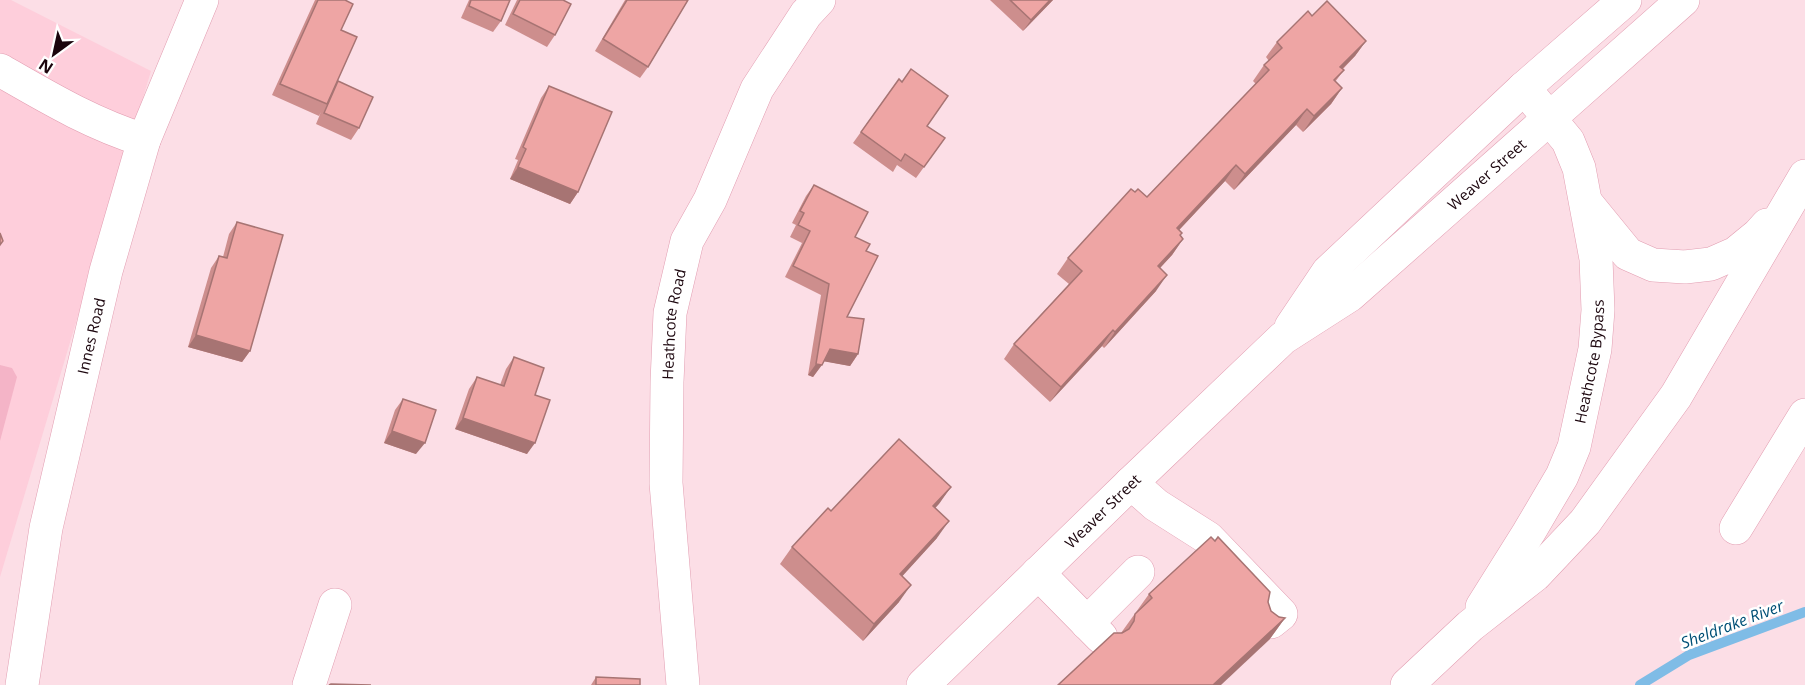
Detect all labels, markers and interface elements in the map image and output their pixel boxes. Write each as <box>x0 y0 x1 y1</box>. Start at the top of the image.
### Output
north arrow <box>24 24 84 84</box>
text: N <box>34 54 57 79</box>
street label: Weaver Street <box>1443 134 1530 214</box>
street label: Heathcote Road <box>657 267 690 380</box>
street label: Innes Road <box>72 296 109 376</box>
street label: Heathcote Bypass <box>1569 299 1608 425</box>
street label: Weaver Street <box>1060 469 1145 552</box>
water label: Sheldrake River <box>1677 594 1787 654</box>

